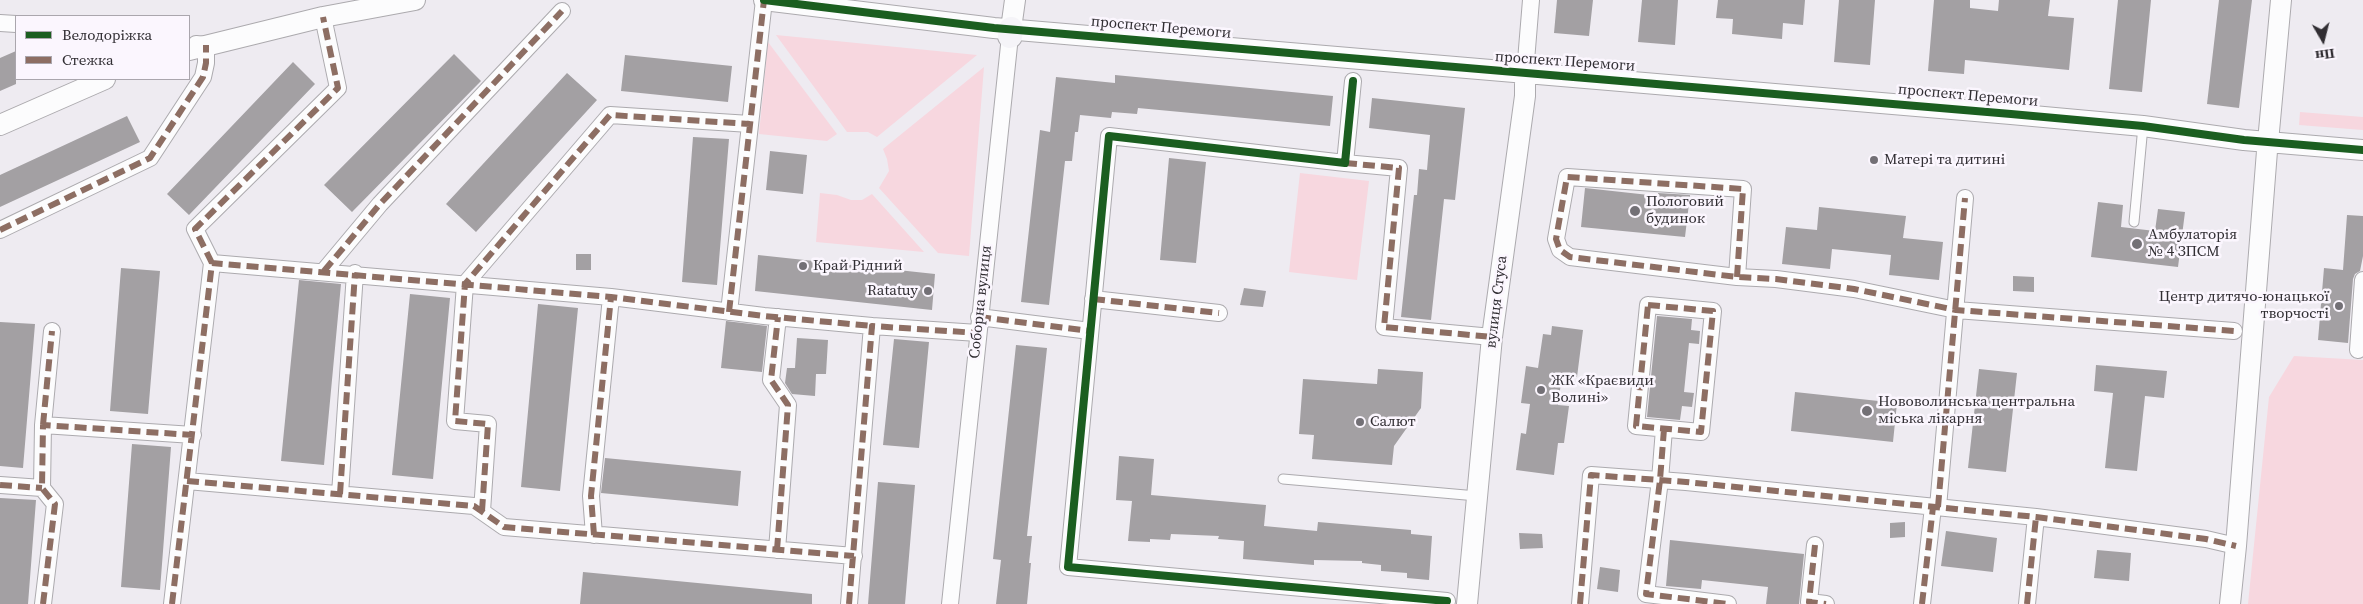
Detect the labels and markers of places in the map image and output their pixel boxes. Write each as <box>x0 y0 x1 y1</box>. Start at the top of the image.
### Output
place label: Матері та дитині <box>1884 151 2005 169</box>
marker: Матері та дитині <box>1868 154 1880 166</box>
place label: Пологовий будинок <box>1646 193 1724 228</box>
marker: Пологовий будинок <box>1628 204 1642 218</box>
place label: Амбулаторія № 4 ЗПСМ <box>2148 226 2237 261</box>
marker: Амбулаторія № 4 ЗПСМ <box>2130 237 2144 251</box>
place label: Край Рідний <box>813 257 903 275</box>
marker: Край Рідний <box>797 260 809 272</box>
place label: Ratatuy <box>867 282 918 300</box>
marker: Ratatuy <box>922 285 934 297</box>
place label: Центр дитячо-юнацької творчості <box>2159 288 2329 323</box>
marker: Центр дитячо-юнацької творчості <box>2333 300 2345 312</box>
place label: ЖК «Краєвиди Волині» <box>1551 372 1654 407</box>
marker: ЖК «Краєвиди Волині» <box>1535 384 1547 396</box>
place label: Нововолинська центральна міська лікарня <box>1878 393 2075 428</box>
marker: Нововолинська центральна міська лікарня <box>1860 404 1874 418</box>
place label: Салют <box>1370 413 1416 431</box>
marker: Салют <box>1354 416 1366 428</box>

